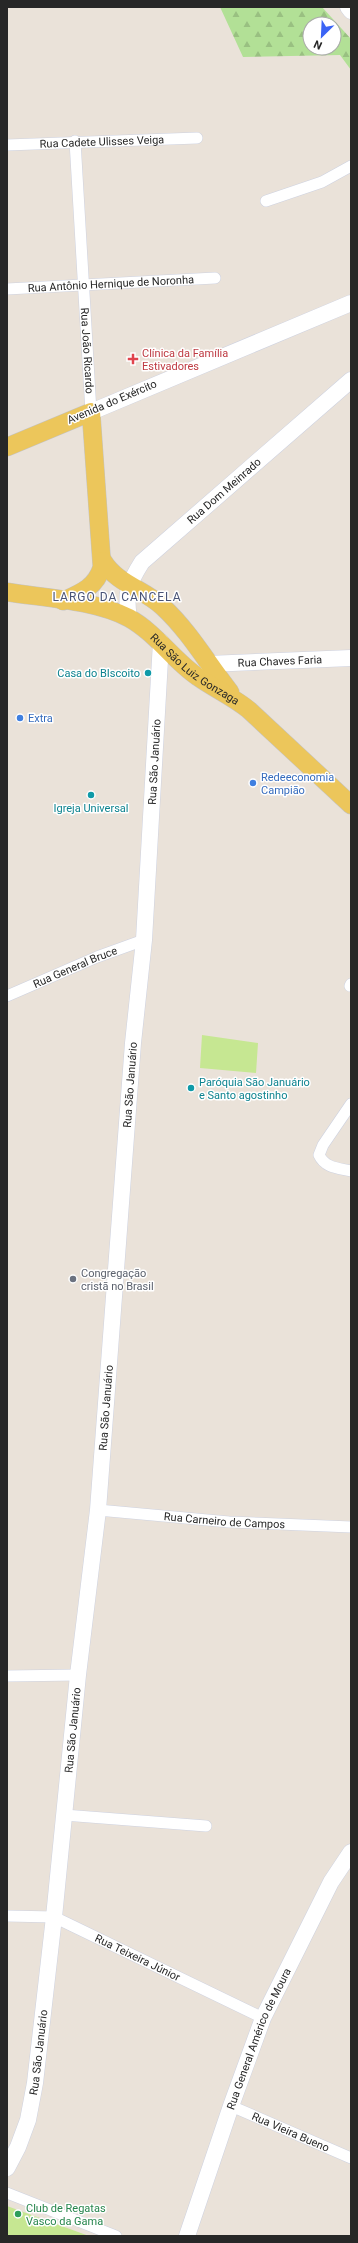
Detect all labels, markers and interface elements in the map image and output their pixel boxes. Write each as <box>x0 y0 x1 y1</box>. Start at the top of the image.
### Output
north arrow <box>302 16 342 56</box>
text: N <box>312 37 324 52</box>
street label: Rua Cadete Ulisses Veiga <box>39 133 164 150</box>
street label: Rua Antônio Hernique de Noronha <box>27 273 194 294</box>
street label: Rua João Ricardo <box>78 307 96 394</box>
place label: Clínica da Família Estivadores <box>142 347 228 373</box>
marker: Clínica da Família Estivadores <box>127 353 139 365</box>
street label: Avenida do Exército <box>65 377 159 427</box>
street label: Rua Dom Meinrado <box>184 455 263 526</box>
district label: LARGO DA CANCELA <box>53 590 182 604</box>
street label: Rua São Luiz Gonzaga <box>148 630 242 707</box>
street label: Rua Chaves Faria <box>237 653 322 669</box>
place label: Casa do BIscoito <box>57 667 140 680</box>
marker: Casa do BIscoito <box>143 668 153 678</box>
place label: Extra <box>28 712 53 725</box>
marker: Extra <box>15 713 25 723</box>
street label: Rua São Januário <box>145 719 163 805</box>
place label: Redeeconomia Campião <box>261 771 334 797</box>
marker: Redeeconomia Campião <box>248 778 258 788</box>
marker: Igreja Universal <box>86 790 96 800</box>
place label: Igreja Universal <box>53 802 129 815</box>
street label: Rua General Bruce <box>31 944 119 990</box>
street label: Rua São Januário <box>120 1041 140 1128</box>
place label: Paróquia São Januário e Santo agostinho <box>199 1076 310 1102</box>
marker: Paróquia São Januário e Santo agostinho <box>186 1083 196 1093</box>
place label: Congregação cristã no Brasil <box>81 1267 154 1293</box>
marker: Congregação cristã no Brasil <box>68 1274 78 1284</box>
street label: Rua São Januário <box>96 1365 115 1451</box>
street label: Rua Carneiro de Campos <box>163 1510 286 1531</box>
street label: Rua São Januário <box>62 1687 83 1774</box>
street label: Rua Teixeira Júnior <box>93 1931 183 1984</box>
street label: Rua General Américo de Moura <box>224 1966 293 2111</box>
street label: Rua São Januário <box>26 2009 50 2096</box>
street label: Rua Vieira Bueno <box>250 2109 331 2154</box>
place label: Club de Regatas Vasco da Gama <box>26 2202 106 2228</box>
marker: Club de Regatas Vasco da Gama <box>13 2209 23 2219</box>

